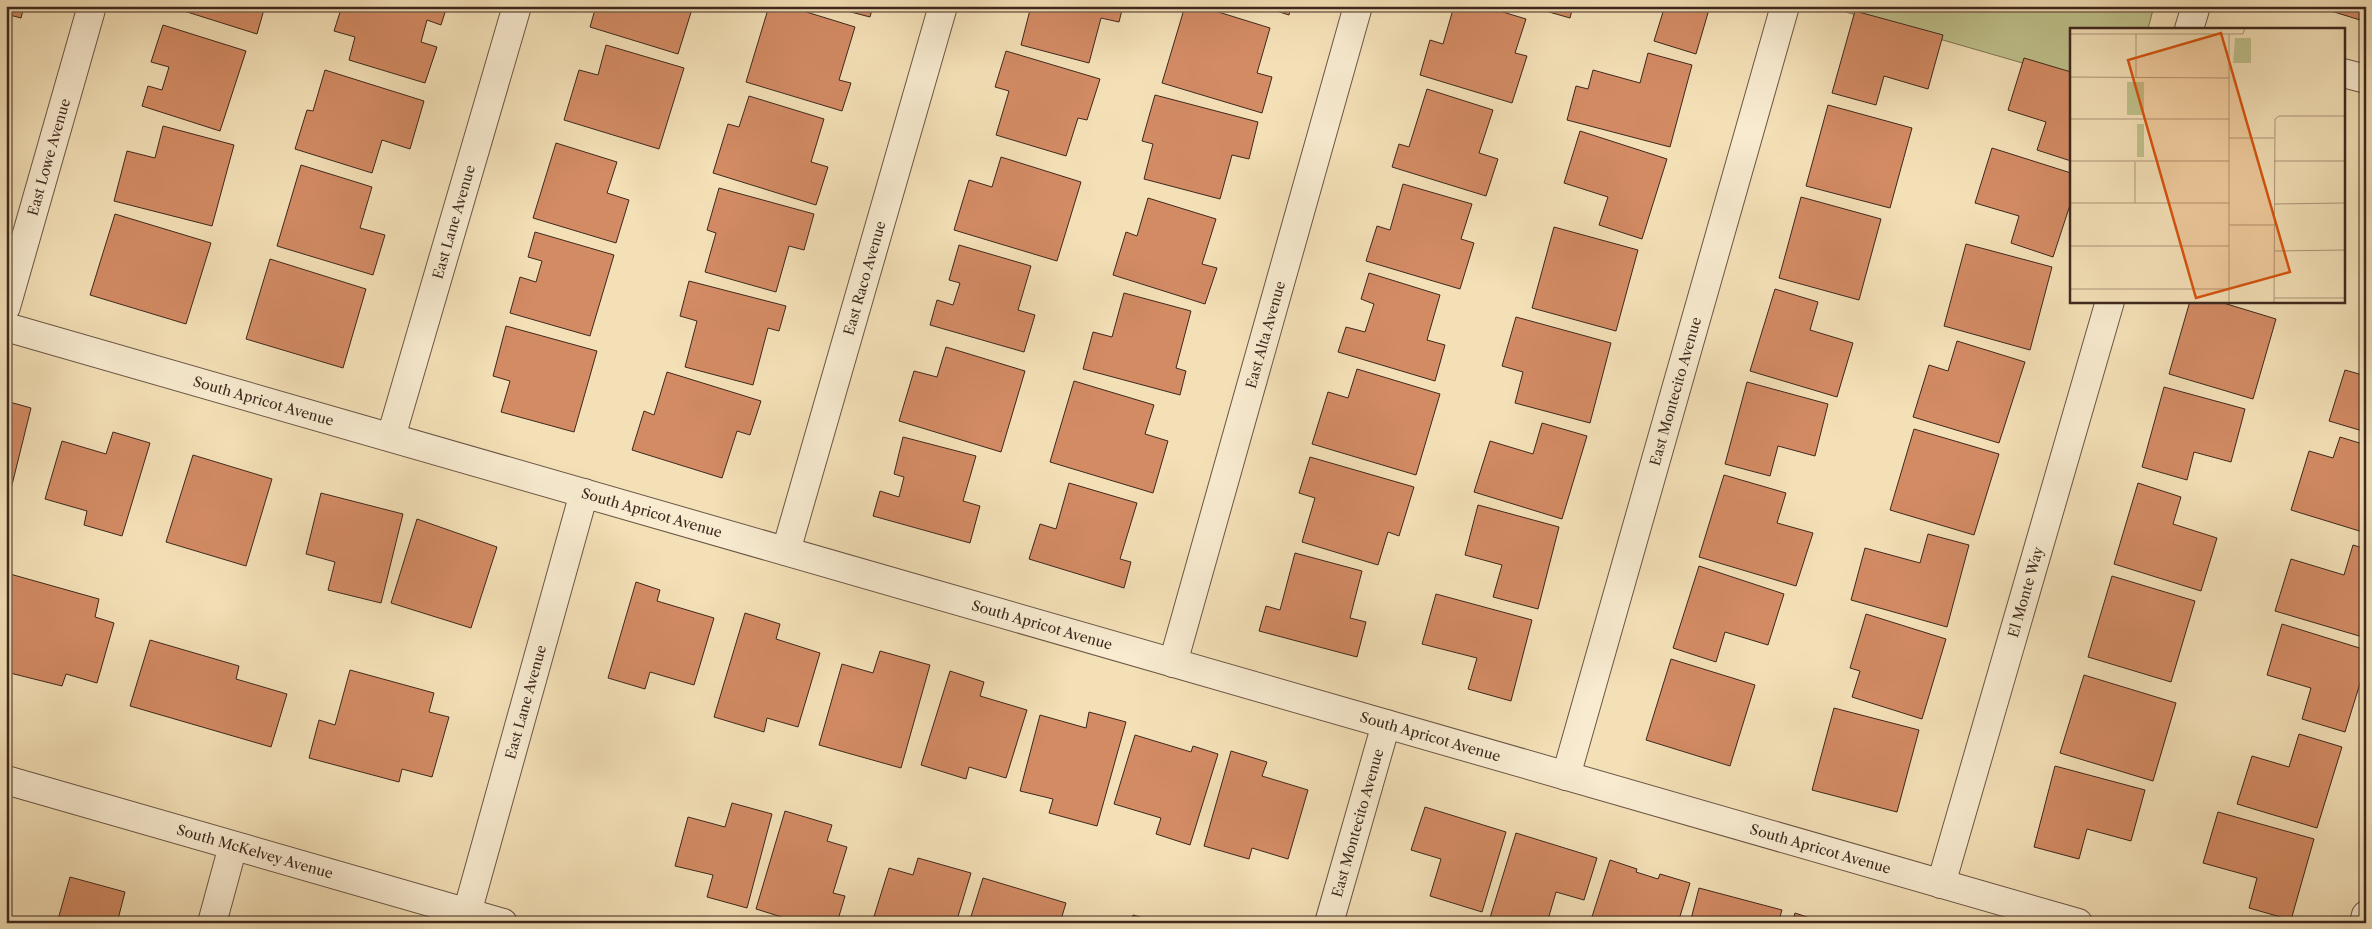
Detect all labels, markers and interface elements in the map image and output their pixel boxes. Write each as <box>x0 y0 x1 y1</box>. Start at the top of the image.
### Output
inset map <box>2070 28 2344 302</box>
street label: East Lowe Avenue <box>24 96 74 218</box>
street label: East Lane Avenue <box>429 163 479 281</box>
street label: East Raco Avenue <box>840 219 890 337</box>
street label: East Alta Avenue <box>1242 279 1289 391</box>
street label: East Montecito Avenue <box>1646 315 1705 468</box>
street label: South Apricot Avenue <box>191 372 336 430</box>
street label: South Apricot Avenue <box>579 484 724 542</box>
street label: El Monte Way <box>2004 544 2047 640</box>
street label: South Apricot Avenue <box>970 596 1115 654</box>
street label: East Lane Avenue <box>501 643 550 761</box>
street label: South Apricot Avenue <box>1358 708 1503 765</box>
street label: East Montecito Avenue <box>1328 746 1388 899</box>
street label: South Apricot Avenue <box>1748 820 1893 878</box>
street label: South McKelvey Avenue <box>175 821 335 883</box>

